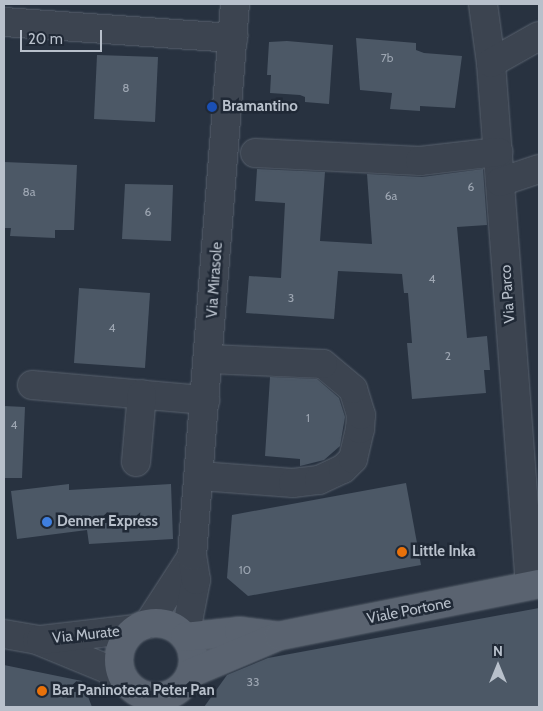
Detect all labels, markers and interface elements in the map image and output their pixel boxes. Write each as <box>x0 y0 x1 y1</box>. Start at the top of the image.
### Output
scale bar <box>22 20 105 52</box>
text: 20 m <box>28 30 63 48</box>
house number: 7b <box>381 51 393 65</box>
house number: 8 <box>122 81 130 95</box>
place label: Bramantino <box>222 98 298 116</box>
marker: Bramantino <box>206 101 218 113</box>
house number: 6 <box>468 180 474 194</box>
house number: 8a <box>22 185 36 199</box>
house number: 6a <box>385 189 397 203</box>
house number: 6 <box>145 205 151 219</box>
street label: Via Mirasole <box>203 241 227 319</box>
street label: Via Parco <box>497 264 519 324</box>
house number: 4 <box>429 272 435 286</box>
house number: 3 <box>288 291 294 305</box>
house number: 4 <box>109 321 115 335</box>
house number: 2 <box>445 349 451 363</box>
house number: 1 <box>306 411 310 425</box>
house number: 4 <box>11 418 17 432</box>
place label: Denner Express <box>57 513 158 531</box>
marker: Denner Express <box>41 516 53 528</box>
place label: Little Inka <box>412 543 475 561</box>
marker: Little Inka <box>396 546 408 558</box>
house number: 10 <box>239 563 251 577</box>
street label: Viale Portone <box>365 594 453 628</box>
street label: Via Murate <box>51 623 121 647</box>
north arrow <box>473 641 523 691</box>
text: N <box>493 642 503 660</box>
house number: 33 <box>247 675 259 689</box>
place label: Bar Paninoteca Peter Pan <box>52 682 215 700</box>
marker: Bar Paninoteca Peter Pan <box>36 685 48 697</box>

